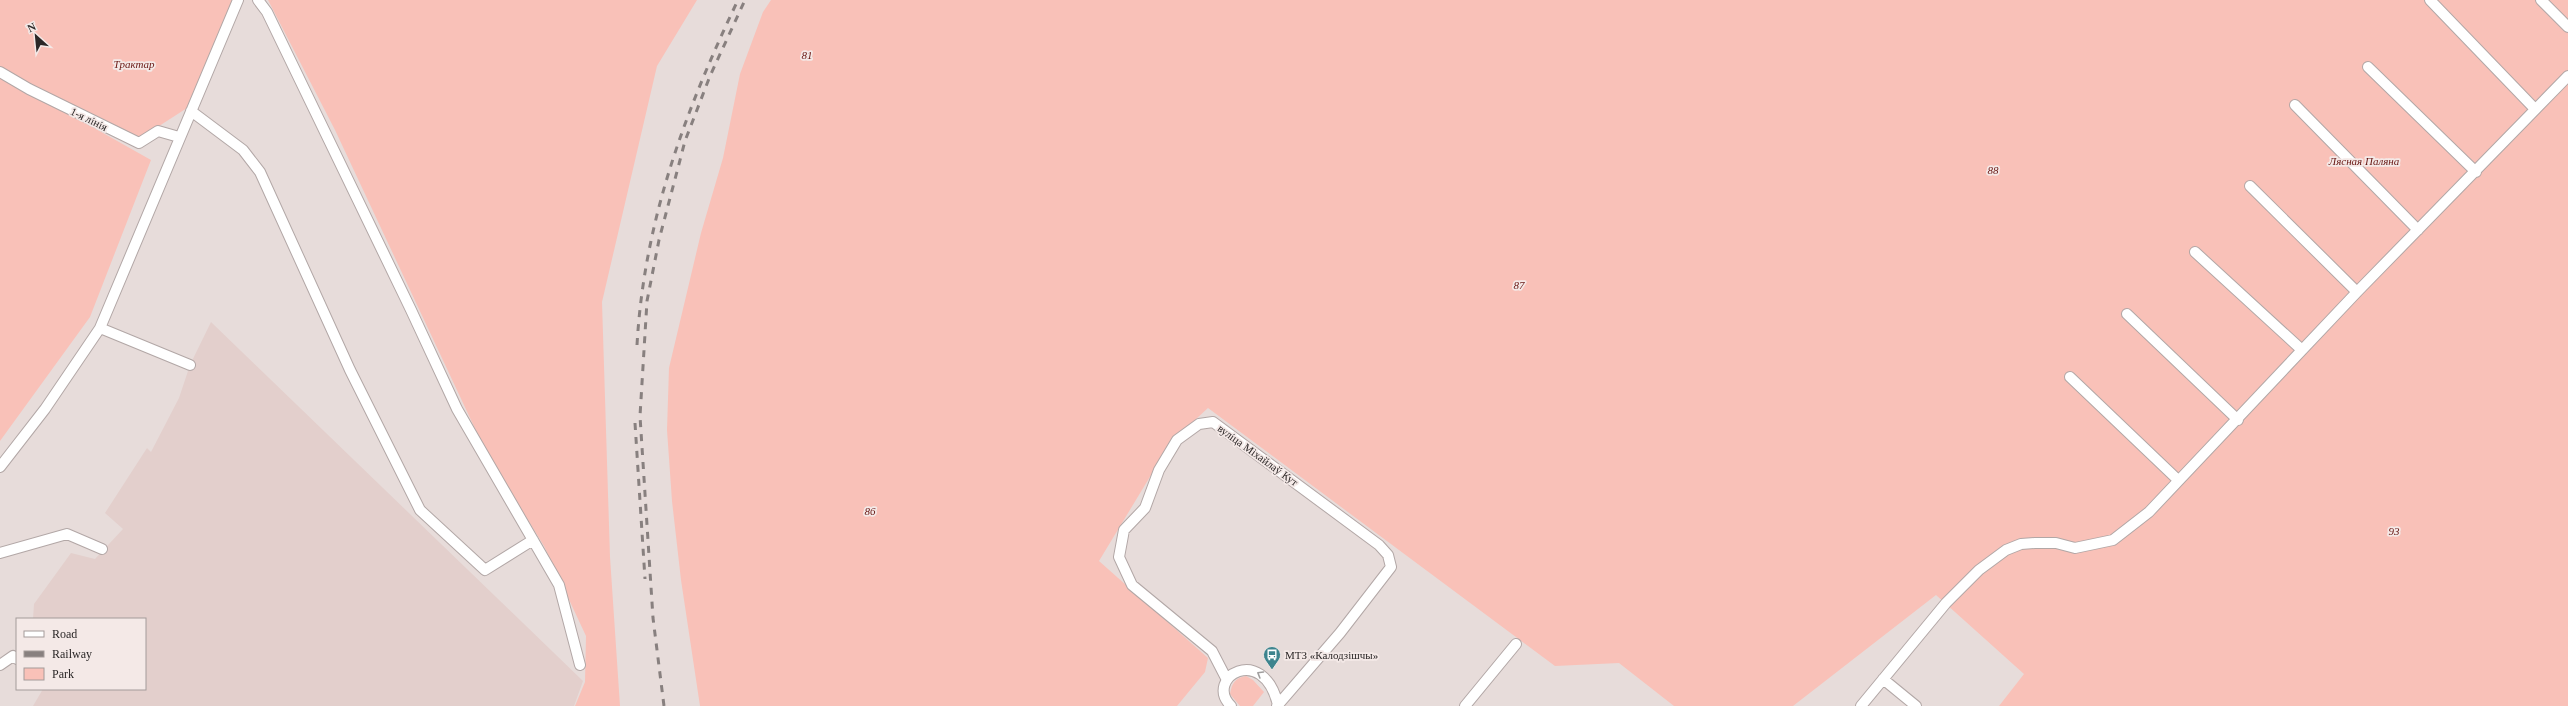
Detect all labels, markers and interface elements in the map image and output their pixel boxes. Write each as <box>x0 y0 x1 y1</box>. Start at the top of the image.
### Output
north arrow <box>16 16 56 56</box>
text: N <box>25 20 38 34</box>
park label: 81 <box>802 49 813 61</box>
park label: Трактар <box>114 58 155 70</box>
street label: 1-я лінія <box>69 105 109 133</box>
park label: Лясная Паляна <box>2328 155 2400 167</box>
park label: 88 <box>1988 164 1999 176</box>
park label: 87 <box>1514 279 1525 291</box>
street label: вуліца Міхайлаў Кут <box>1216 422 1301 488</box>
park label: 86 <box>865 505 876 517</box>
park label: 93 <box>2389 525 2400 537</box>
legend <box>16 618 146 690</box>
text: Road <box>52 627 77 641</box>
bus stop icon: МТЗ «Калодзішчы» <box>1262 645 1282 670</box>
text: Railway <box>52 647 92 661</box>
place label: МТЗ «Калодзішчы» <box>1285 649 1378 661</box>
text: Park <box>52 667 74 681</box>
one-way arrow <box>1257 672 1264 679</box>

